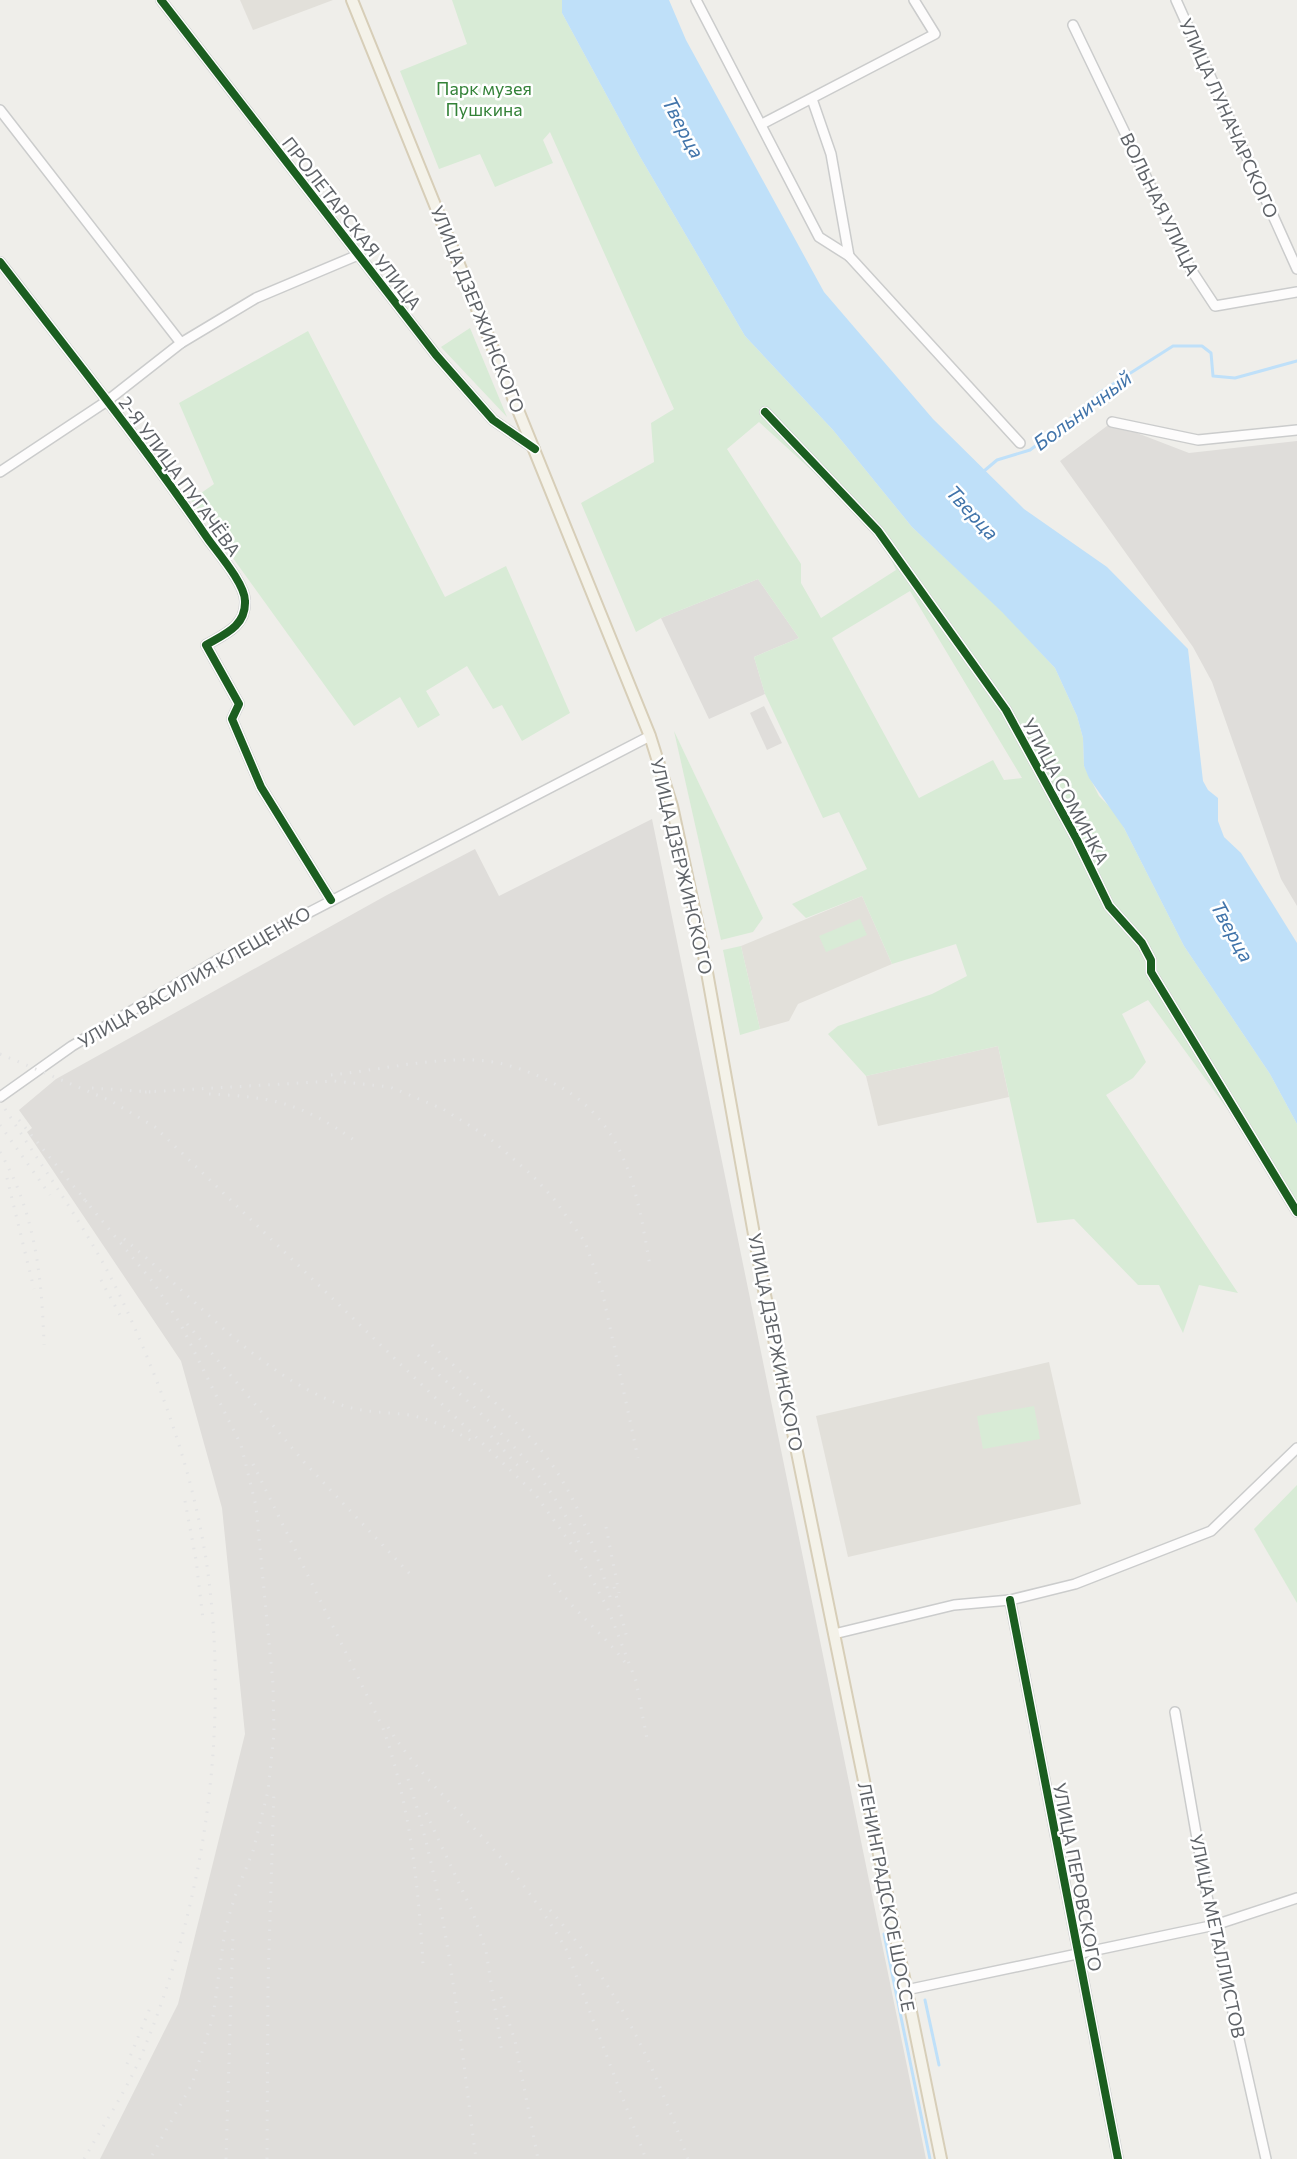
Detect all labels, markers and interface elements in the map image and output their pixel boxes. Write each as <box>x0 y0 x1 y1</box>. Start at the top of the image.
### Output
street label: УЛИЦА ЛУНАЧАРСКОГО <box>1175 15 1283 221</box>
park label: Парк музея Пушкина <box>436 77 532 120</box>
water label: Тверца <box>658 92 710 162</box>
street label: ВОЛЬНАЯ УЛИЦА <box>1116 129 1204 279</box>
street label: ПРОЛЕТАРСКАЯ УЛИЦА <box>278 132 426 314</box>
street label: УЛИЦА ДЗЕРЖИНСКОГО <box>426 202 530 416</box>
water label: Больничный <box>1028 365 1136 455</box>
street label: 2-Я УЛИЦА ПУГАЧЁВА <box>114 392 246 560</box>
water label: Тверца <box>942 480 1004 544</box>
street label: УЛИЦА СОМИНКА <box>1018 714 1114 868</box>
street label: УЛИЦА ДЗЕРЖИНСКОГО <box>646 756 718 976</box>
water label: Тверца <box>1207 896 1259 966</box>
street label: УЛИЦА ВАСИЛИЯ КЛЕЩЕНКО <box>74 901 314 1053</box>
street label: УЛИЦА ДЗЕРЖИНСКОГО <box>744 1231 808 1453</box>
street label: ЛЕНИНГРАДСКОЕ ШОССЕ <box>854 1780 920 2014</box>
street label: УЛИЦА ПЕРОВСКОГО <box>1049 1781 1107 1973</box>
street label: УЛИЦА МЕТАЛЛИСТОВ <box>1186 1832 1250 2040</box>

